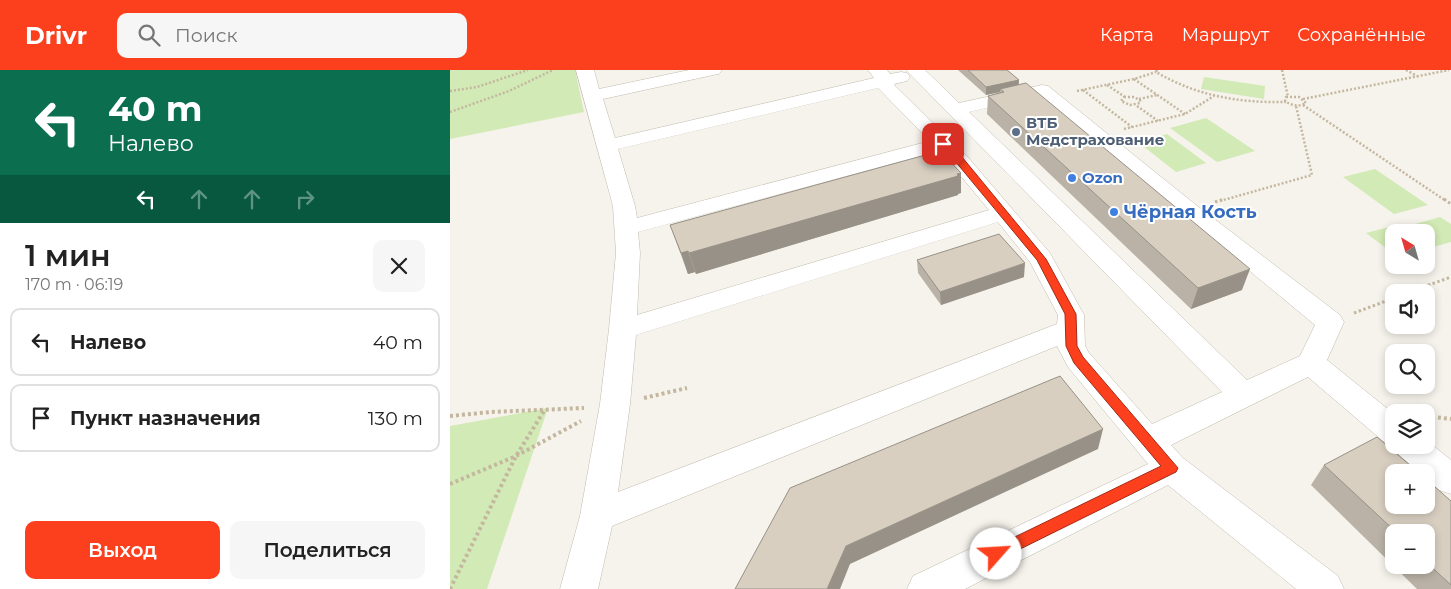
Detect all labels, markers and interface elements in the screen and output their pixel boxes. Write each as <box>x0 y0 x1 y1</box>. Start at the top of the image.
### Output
search box <box>117 13 467 58</box>
text: Drivr <box>25 21 87 50</box>
icon: search <box>135 21 163 49</box>
text: Поиск <box>175 24 238 47</box>
text: Карта <box>1100 24 1154 46</box>
text: Маршрут <box>1182 24 1269 46</box>
text: Сохранённые <box>1297 24 1426 46</box>
text: 40 m <box>108 87 203 130</box>
icon: left <box>25 90 90 155</box>
place label: ВТБ Медстрахование <box>1026 113 1164 149</box>
pin <box>922 123 964 165</box>
marker: ВТБ Медстрахование <box>1010 126 1022 138</box>
text: Налево <box>108 130 194 157</box>
icon: arrive <box>929 130 957 158</box>
place label: Ozon <box>1082 168 1123 187</box>
marker: Ozon <box>1066 172 1078 184</box>
icon: left <box>132 185 160 213</box>
icon: ahead <box>185 185 213 213</box>
icon: ahead <box>238 185 266 213</box>
icon: right <box>291 185 319 213</box>
place label: Чёрная Кость <box>1124 201 1257 223</box>
marker: Чёрная Кость <box>1108 206 1120 218</box>
north arrow <box>1385 224 1435 274</box>
map controls <box>1385 224 1435 574</box>
text: 1 мин <box>25 237 111 274</box>
button: close <box>373 240 425 292</box>
text: 170 m · 06:19 <box>25 275 123 294</box>
button: sound <box>1385 284 1435 334</box>
icon: left <box>27 328 55 356</box>
text: Налево <box>70 331 146 354</box>
text: 40 m <box>373 331 423 354</box>
button: search <box>1385 344 1435 394</box>
icon: arrive <box>27 404 55 432</box>
button: layers <box>1385 404 1435 454</box>
text: Пункт назначения <box>70 407 261 430</box>
text: 130 m <box>368 407 423 430</box>
button: + <box>1385 464 1435 514</box>
button: Выход <box>25 521 220 579</box>
button: Поделиться <box>230 521 425 579</box>
button: − <box>1385 524 1435 574</box>
position arrow <box>969 527 1021 579</box>

